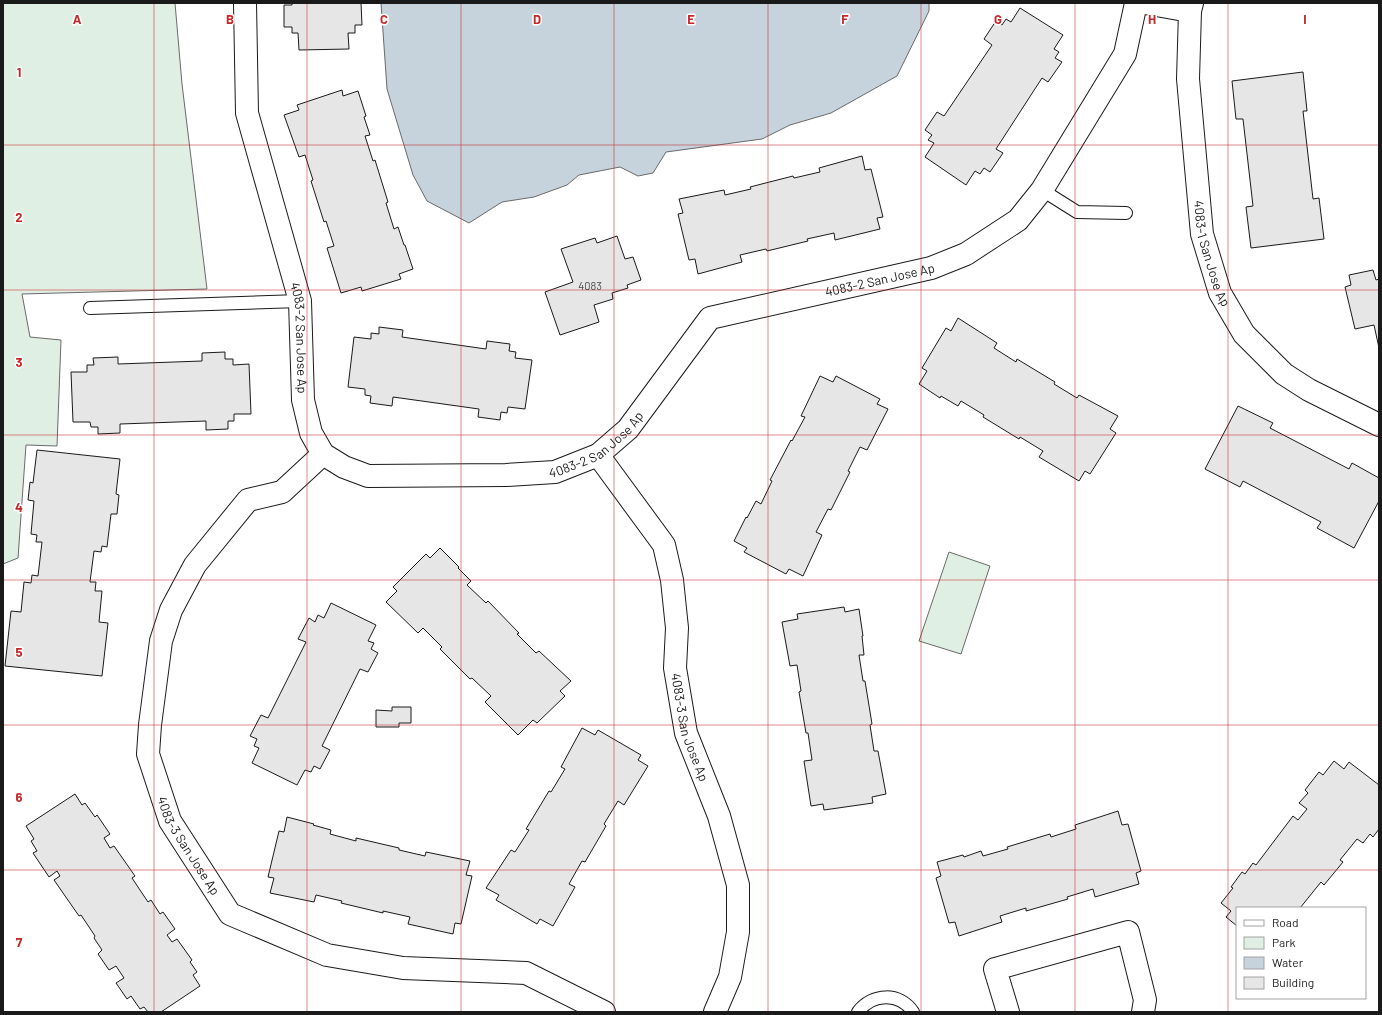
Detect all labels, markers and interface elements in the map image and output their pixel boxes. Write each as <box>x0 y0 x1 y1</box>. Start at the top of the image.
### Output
text: A <box>73 11 82 27</box>
text: B <box>226 11 234 27</box>
text: C <box>380 11 388 27</box>
text: D <box>533 11 541 27</box>
text: E <box>687 11 695 27</box>
text: F <box>841 11 849 27</box>
text: G <box>994 11 1002 27</box>
text: H <box>1148 11 1156 27</box>
text: I <box>1303 11 1307 27</box>
text: 1 <box>17 64 21 80</box>
street label: 4083-1 San Jose Ap <box>1191 200 1234 309</box>
text: 2 <box>15 209 23 225</box>
street label: 4083-2 San Jose Ap <box>823 259 936 300</box>
house number: 4083 <box>578 279 602 292</box>
street label: 4083-2 San Jose Ap <box>287 280 311 394</box>
text: 3 <box>15 354 23 370</box>
street label: 4083-2 San Jose Ap <box>549 408 646 480</box>
text: 4 <box>15 499 23 515</box>
text: 5 <box>15 644 23 660</box>
street label: 4083-3 San Jose Ap <box>668 672 712 784</box>
text: 6 <box>16 789 23 805</box>
street label: 4083-3 San Jose Ap <box>154 794 224 898</box>
legend <box>1236 907 1366 999</box>
text: Road <box>1272 915 1299 929</box>
text: 7 <box>16 934 23 950</box>
text: Park <box>1272 935 1296 949</box>
text: Water <box>1272 955 1304 969</box>
text: Building <box>1272 975 1314 989</box>

